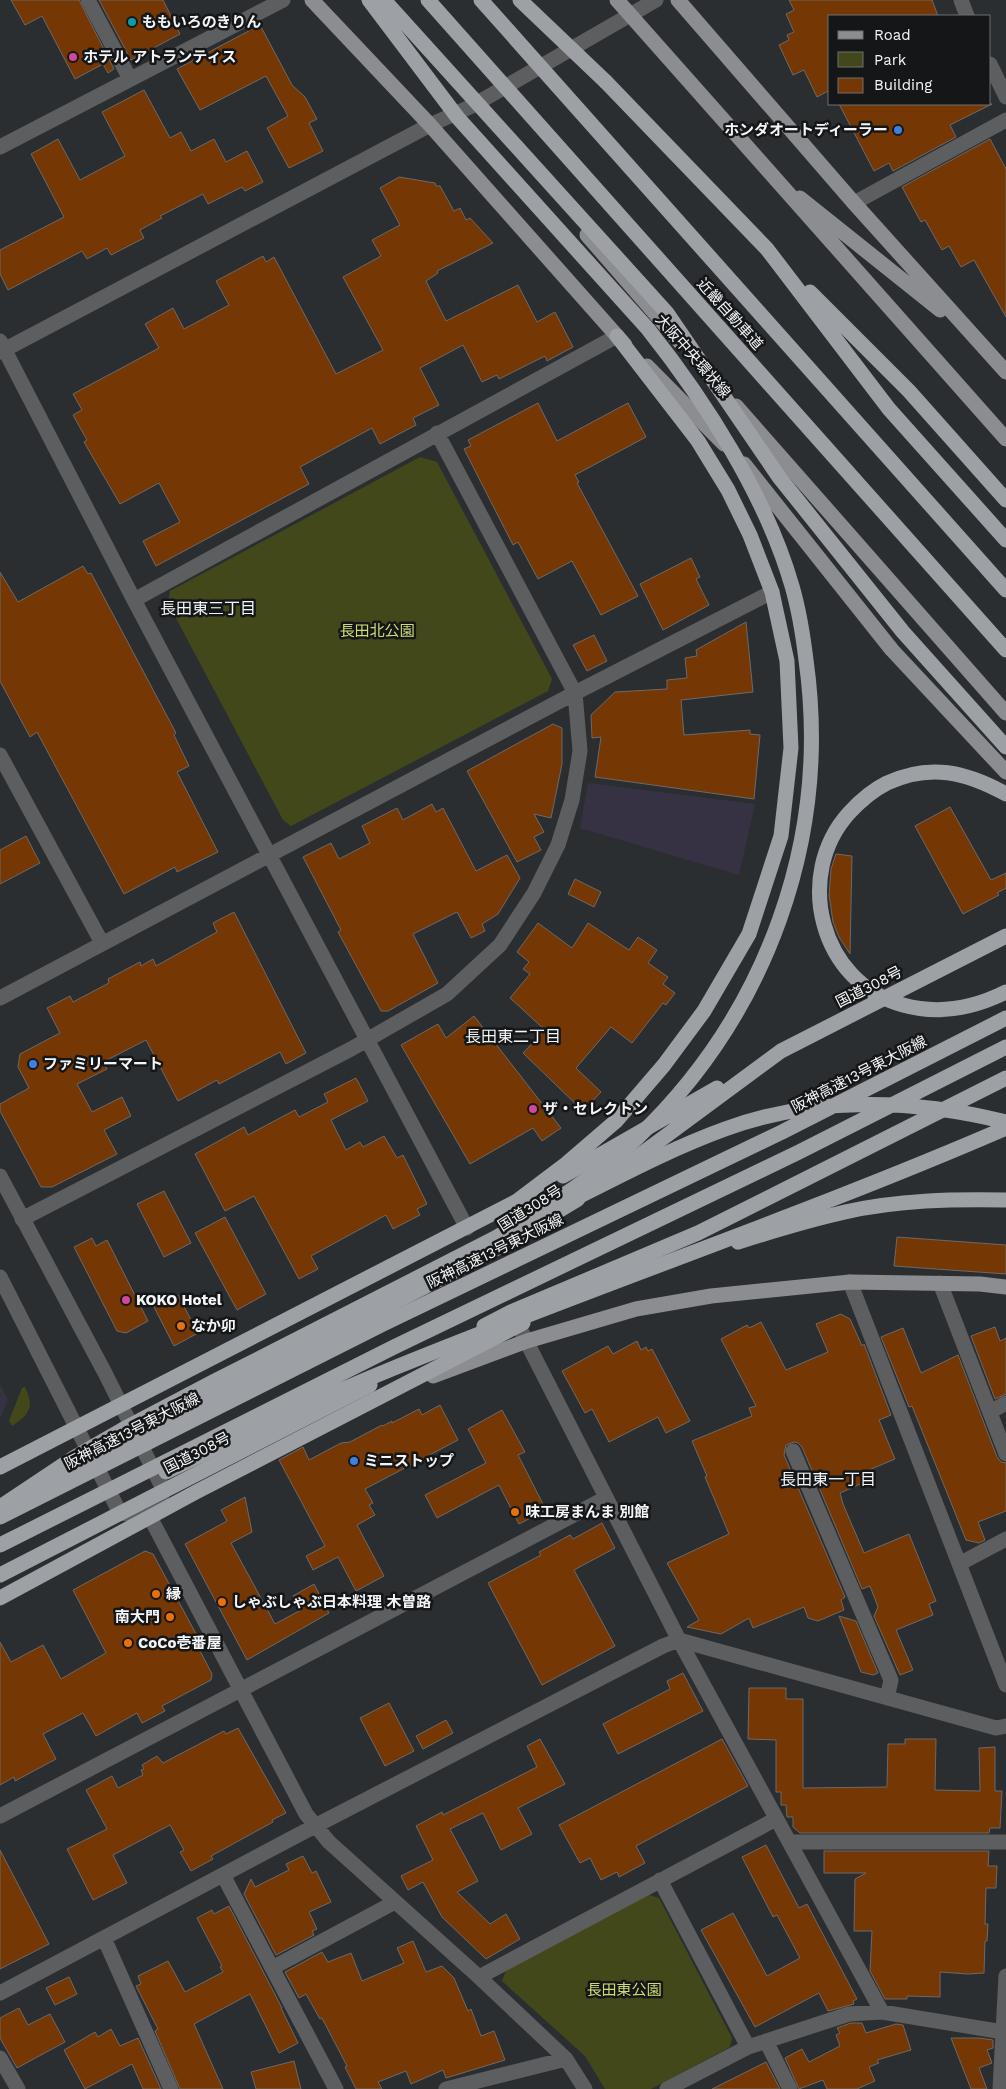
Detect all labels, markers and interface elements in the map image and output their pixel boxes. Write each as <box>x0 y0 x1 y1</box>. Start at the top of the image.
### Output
place label: ももいろのきりん <box>142 13 261 31</box>
legend <box>828 15 991 105</box>
marker: ももいろのきりん <box>126 16 138 28</box>
text: Road <box>874 26 911 44</box>
place label: ホテル アトランティス <box>83 48 236 66</box>
marker: ホテル アトランティス <box>67 51 79 63</box>
text: Park <box>874 51 907 69</box>
text: Building <box>874 76 932 94</box>
place label: ホンダオートディーラー <box>724 121 888 139</box>
marker: ホンダオートディーラー <box>892 124 904 136</box>
street label: 近畿自動車道 <box>693 275 767 353</box>
street label: 大阪中央環状線 <box>652 310 734 402</box>
district label: 長田東三丁目 <box>160 599 256 618</box>
park label: 長田北公園 <box>339 622 415 640</box>
street label: 国道308号 <box>833 963 905 1011</box>
district label: 長田東二丁目 <box>465 1027 561 1046</box>
street label: 阪神高速13号東大阪線 <box>788 1032 930 1116</box>
place label: ファミリーマート <box>43 1055 163 1073</box>
marker: ファミリーマート <box>27 1058 39 1070</box>
place label: ザ・セレクトン <box>543 1100 648 1118</box>
marker: ザ・セレクトン <box>527 1103 539 1115</box>
street label: 国道308号 <box>495 1181 565 1235</box>
street label: 阪神高速13号東大阪線 <box>424 1210 566 1292</box>
place label: KOKO Hotel <box>136 1291 222 1309</box>
marker: KOKO Hotel <box>120 1294 132 1306</box>
place label: なか卯 <box>191 1317 236 1335</box>
marker: なか卯 <box>175 1320 187 1332</box>
street label: 阪神高速13号東大阪線 <box>61 1389 203 1473</box>
street label: 国道308号 <box>161 1429 233 1477</box>
place label: ミニストップ <box>364 1452 454 1470</box>
marker: ミニストップ <box>348 1455 360 1467</box>
district label: 長田東一丁目 <box>780 1470 876 1489</box>
place label: 味工房まんま 別館 <box>525 1503 649 1521</box>
marker: 味工房まんま 別館 <box>509 1506 521 1518</box>
place label: 縁 <box>166 1585 181 1603</box>
marker: 縁 <box>150 1588 162 1600</box>
place label: しゃぶしゃぶ日本料理 木曽路 <box>232 1593 431 1611</box>
marker: しゃぶしゃぶ日本料理 木曽路 <box>216 1596 228 1608</box>
place label: 南大門 <box>115 1608 160 1626</box>
marker: 南大門 <box>164 1611 176 1623</box>
place label: CoCo壱番屋 <box>138 1634 221 1652</box>
marker: CoCo壱番屋 <box>122 1637 134 1649</box>
park label: 長田東公園 <box>586 1981 662 1999</box>

